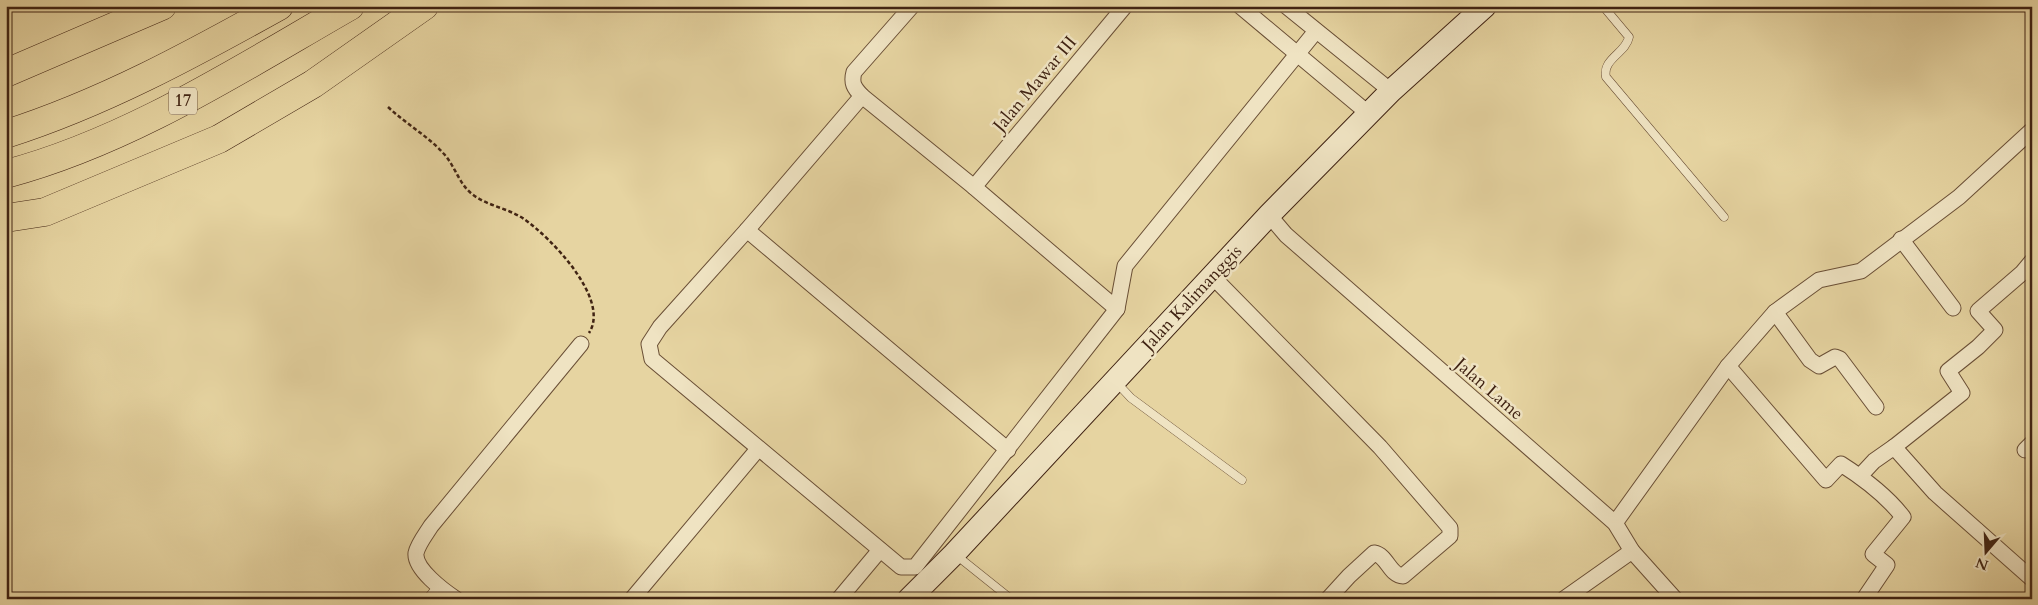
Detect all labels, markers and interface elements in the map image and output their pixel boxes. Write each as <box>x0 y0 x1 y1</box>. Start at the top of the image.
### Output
street label: Jalan Mawar III <box>986 31 1083 140</box>
road number: 17 <box>169 88 197 114</box>
street label: Jalan Kalimanggis <box>1134 240 1248 359</box>
street label: Jalan Lame <box>1447 350 1529 426</box>
north arrow <box>1960 528 2010 578</box>
text: N <box>1973 553 1991 575</box>

